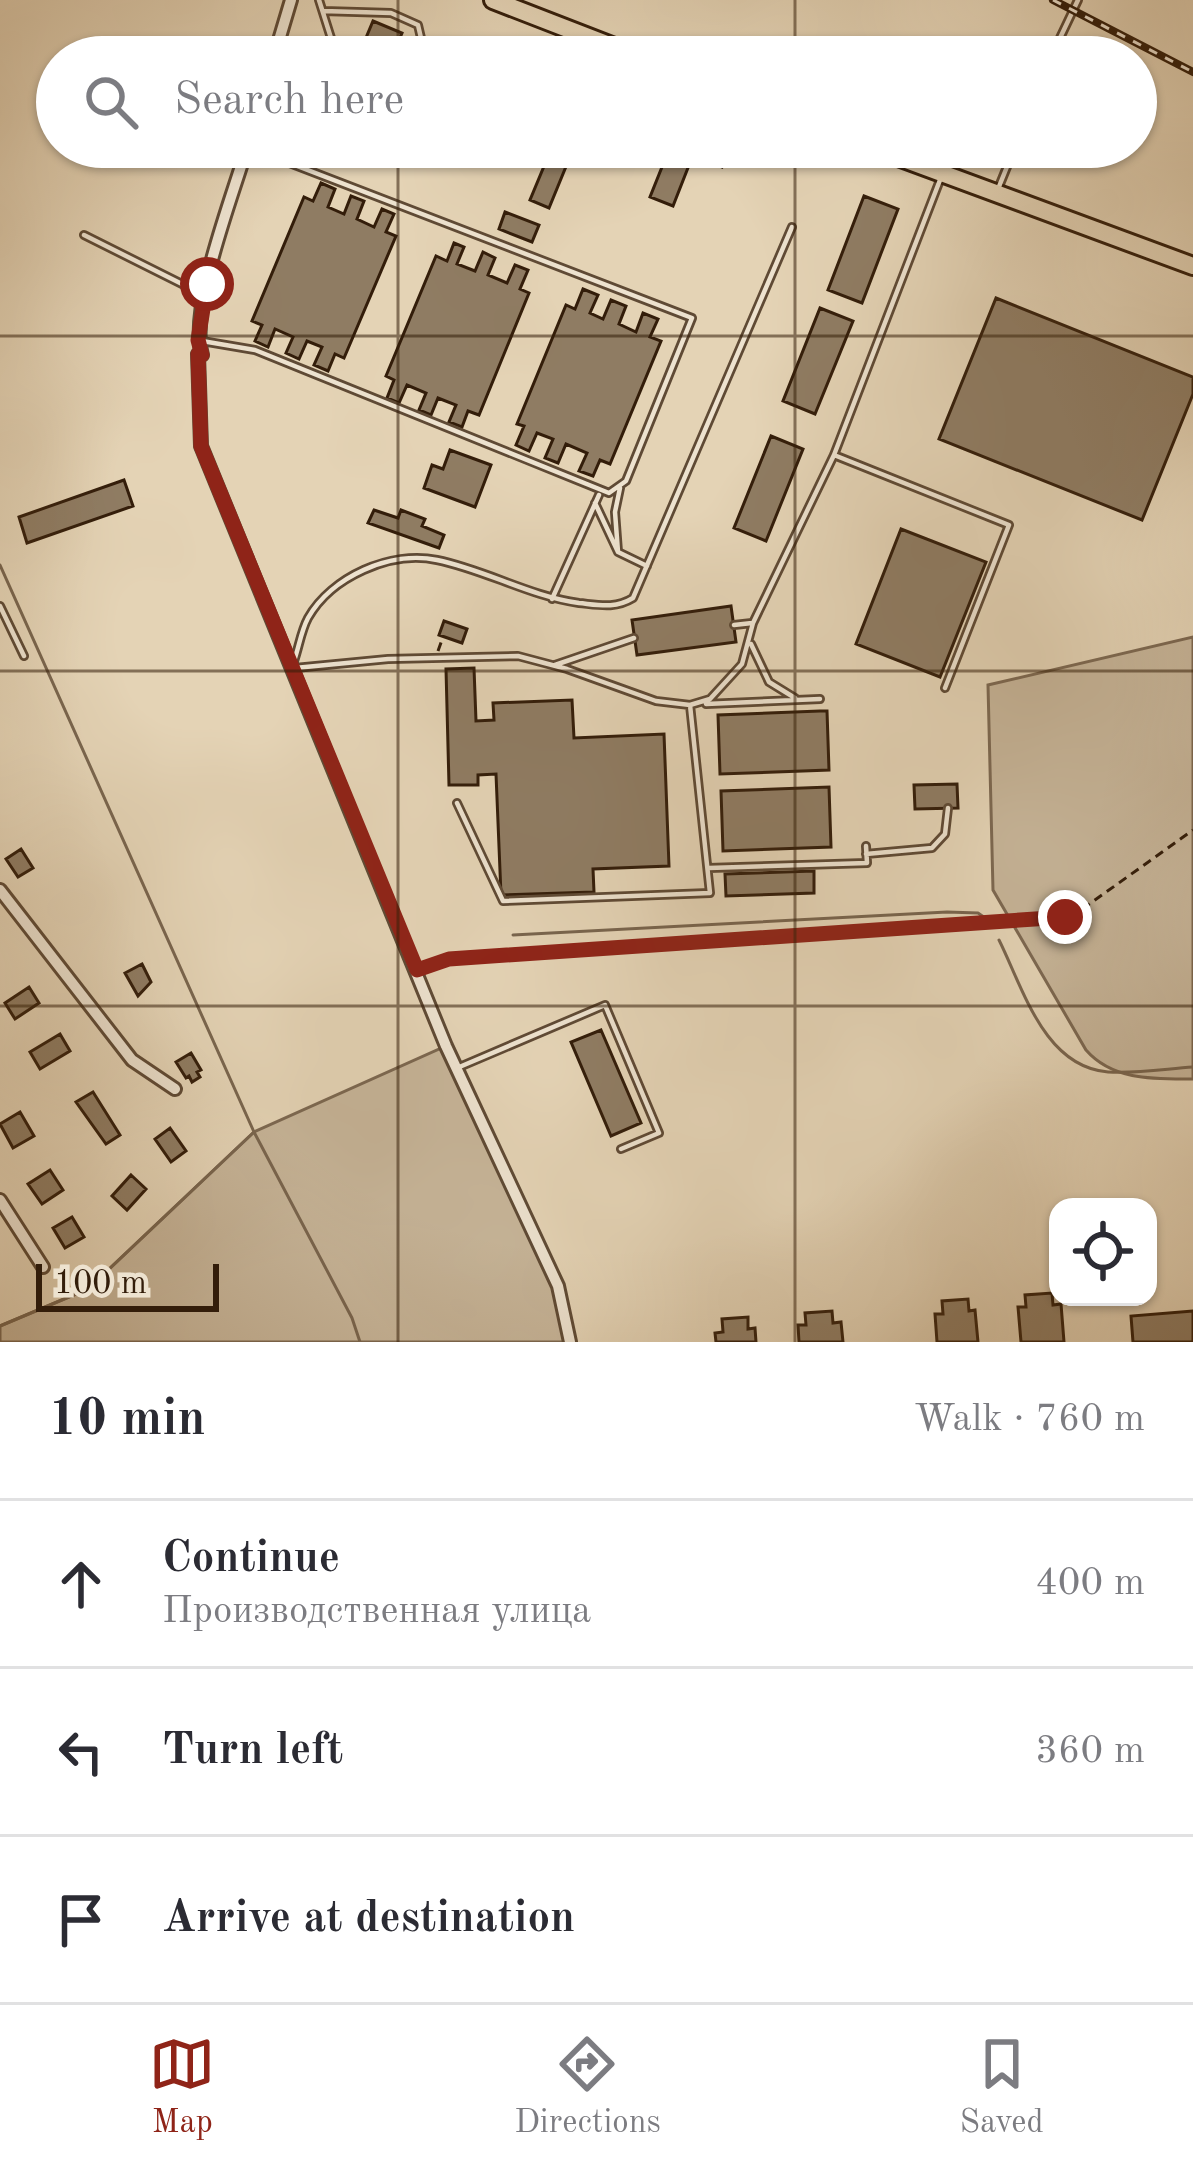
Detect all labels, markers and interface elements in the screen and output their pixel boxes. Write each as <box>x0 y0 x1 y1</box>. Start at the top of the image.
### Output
search box <box>36 36 1157 168</box>
icon: search <box>78 69 144 135</box>
text: Search here <box>174 79 404 124</box>
route start <box>180 257 234 311</box>
route end <box>1038 890 1092 944</box>
map controls <box>1049 1198 1157 1306</box>
button: locate <box>1049 1198 1157 1306</box>
scale bar <box>36 1258 219 1311</box>
text: 100 m <box>54 1268 147 1301</box>
text: 10 min <box>48 1395 206 1446</box>
text: Walk · 760 m <box>914 1400 1145 1439</box>
text: Continue <box>162 1537 340 1582</box>
icon: ahead <box>48 1551 114 1617</box>
text: 400 m <box>1035 1564 1145 1603</box>
text: Производственная улица <box>162 1592 591 1631</box>
icon: left <box>48 1719 114 1785</box>
text: Turn left <box>162 1729 343 1774</box>
text: 360 m <box>1035 1732 1145 1771</box>
icon: arrive <box>48 1887 114 1953</box>
text: Arrive at destination <box>162 1897 575 1942</box>
tab: Map <box>149 2031 215 2144</box>
tab: Directions <box>514 2031 661 2144</box>
tab: Saved <box>960 2031 1044 2144</box>

